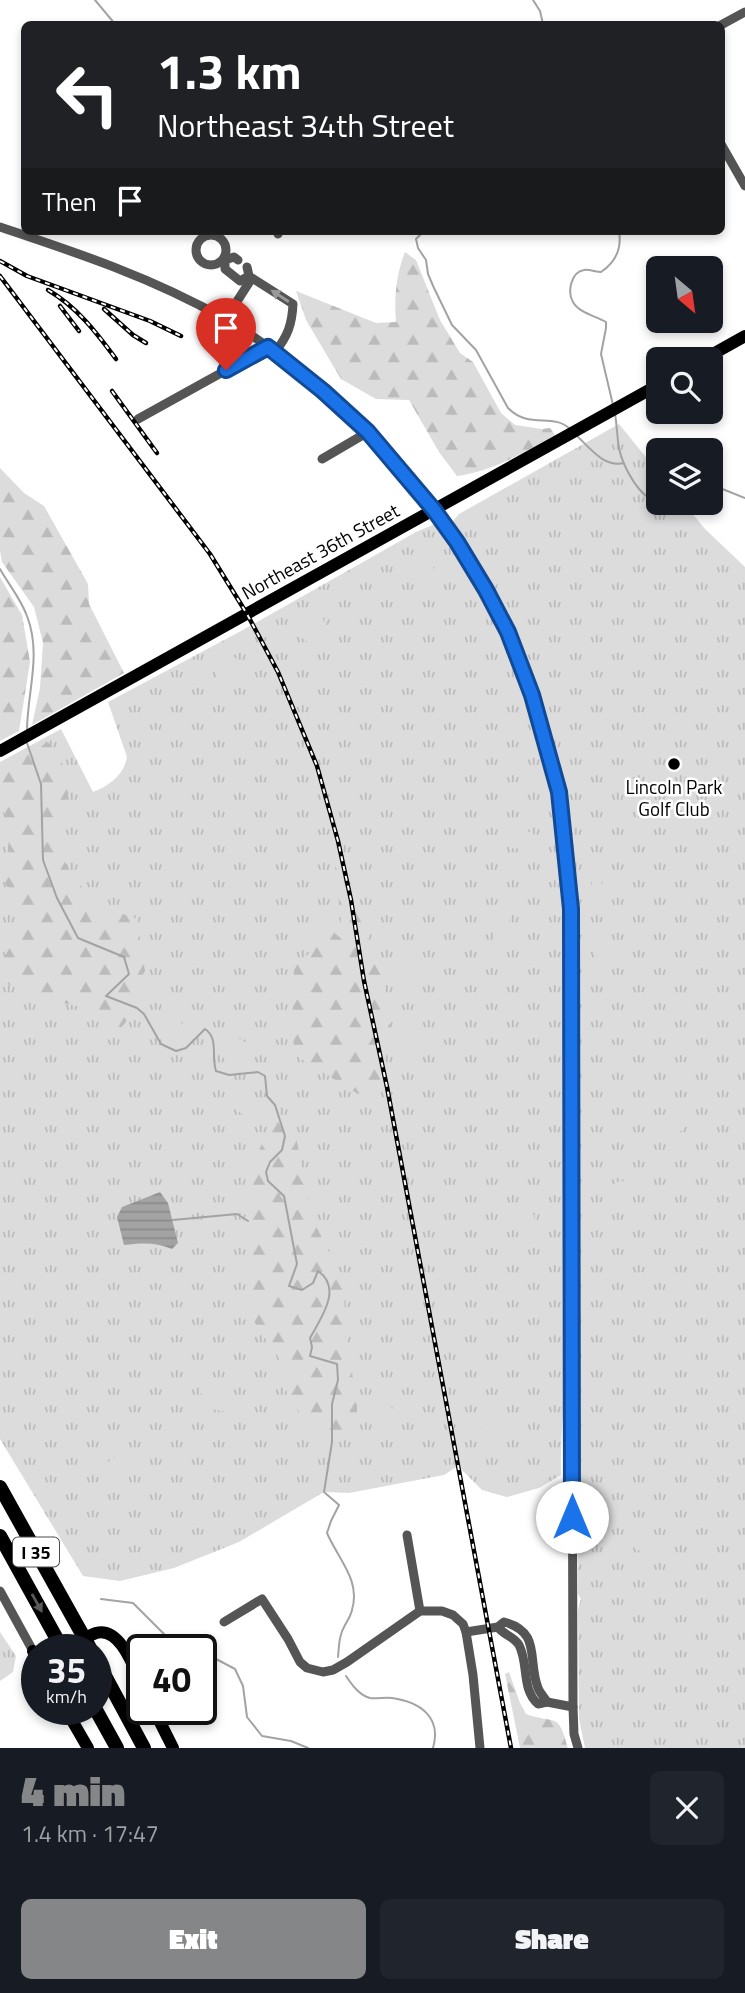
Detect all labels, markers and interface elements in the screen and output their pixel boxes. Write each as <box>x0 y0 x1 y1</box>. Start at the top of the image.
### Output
text: 1.3 km <box>157 33 302 108</box>
icon: left <box>42 49 133 140</box>
text: Northeast 34th Street <box>157 101 454 149</box>
text: Then <box>42 182 97 221</box>
icon: arrive <box>111 182 149 220</box>
north arrow <box>646 256 723 332</box>
map controls <box>646 256 723 515</box>
one-way arrow <box>270 289 290 302</box>
pin <box>196 298 256 370</box>
icon: arrive <box>207 309 245 347</box>
button: search <box>646 347 723 424</box>
button: layers <box>646 438 723 515</box>
street label: Northeast 36th Street <box>236 495 404 606</box>
marker: Lincoln Park Golf Club <box>666 756 682 772</box>
place label: Lincoln Park Golf Club <box>626 772 722 823</box>
position arrow <box>535 1480 609 1554</box>
road number: I 35 <box>13 1538 59 1567</box>
one-way arrow <box>31 1594 43 1613</box>
speed limit sign: 40 <box>126 1634 217 1725</box>
text: 35 <box>47 1643 86 1697</box>
text: km/h <box>46 1683 87 1710</box>
text: 4 min <box>21 1758 125 1822</box>
button: close <box>650 1771 724 1845</box>
text: 1.4 km · 17:47 <box>21 1816 159 1851</box>
button: Exit <box>21 1899 366 1979</box>
button: Share <box>380 1899 724 1979</box>

